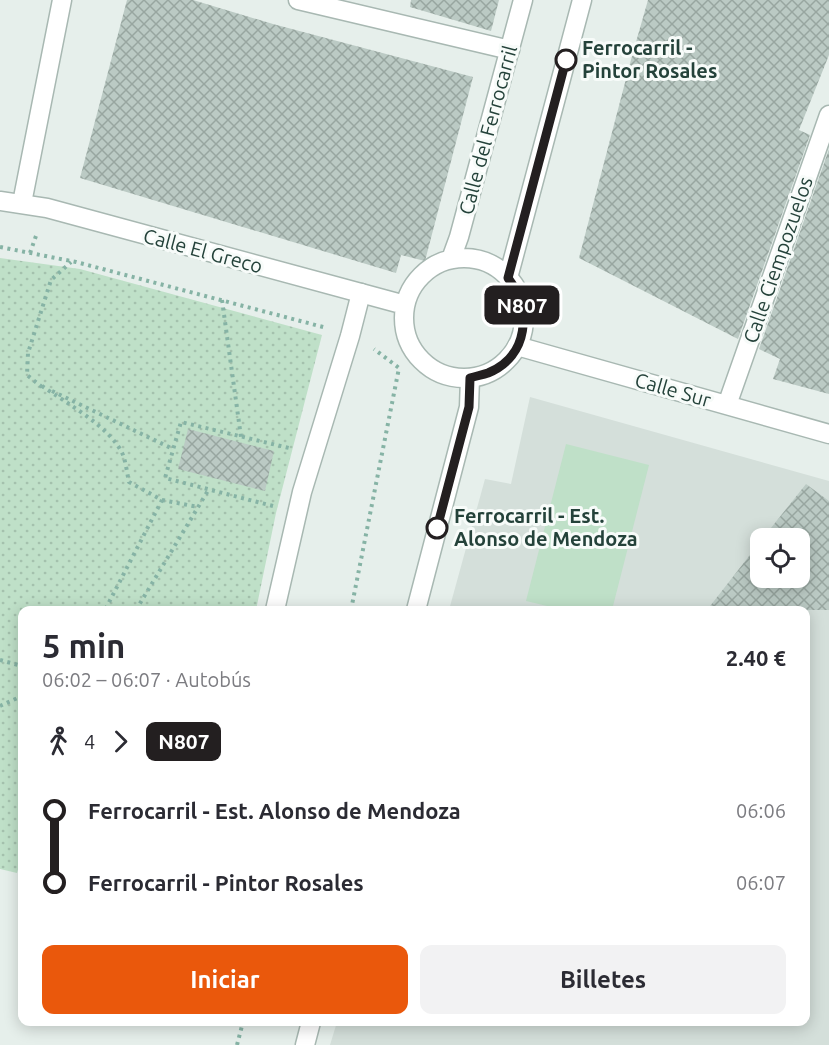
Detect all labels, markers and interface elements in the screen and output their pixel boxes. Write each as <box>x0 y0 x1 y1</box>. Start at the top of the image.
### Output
place label: Ferrocarril - Pintor Rosales <box>582 36 717 82</box>
street label: Calle del Ferrocarril <box>454 43 521 217</box>
marker: Ferrocarril - Pintor Rosales <box>555 49 577 71</box>
street label: Calle Ciempozuelos <box>738 174 817 346</box>
street label: Calle El Greco <box>141 224 265 277</box>
line badge: N807 <box>480 286 564 324</box>
text: N807 <box>496 293 548 317</box>
street label: Calle Sur <box>632 368 714 411</box>
place label: Ferrocarril - Est. Alonso de Mendoza <box>454 504 638 550</box>
marker: Ferrocarril - Est. Alonso de Mendoza <box>426 517 448 539</box>
map controls <box>750 528 810 588</box>
button: locate <box>750 528 810 588</box>
text: 5 min <box>42 627 125 664</box>
text: 2.40 € <box>726 645 786 670</box>
text: 06:02 – 06:07 · Autobús <box>42 668 251 691</box>
icon: walk <box>42 725 75 758</box>
icon: forward <box>104 725 137 758</box>
text: N807 <box>158 729 209 753</box>
text: 4 <box>84 730 95 753</box>
text: Ferrocarril - Est. Alonso de Mendoza <box>88 798 461 823</box>
text: 06:06 <box>736 799 786 822</box>
text: Ferrocarril - Pintor Rosales <box>88 870 364 895</box>
text: 06:07 <box>736 871 786 894</box>
button: Iniciar <box>42 945 408 1014</box>
button: Billetes <box>420 945 786 1014</box>

